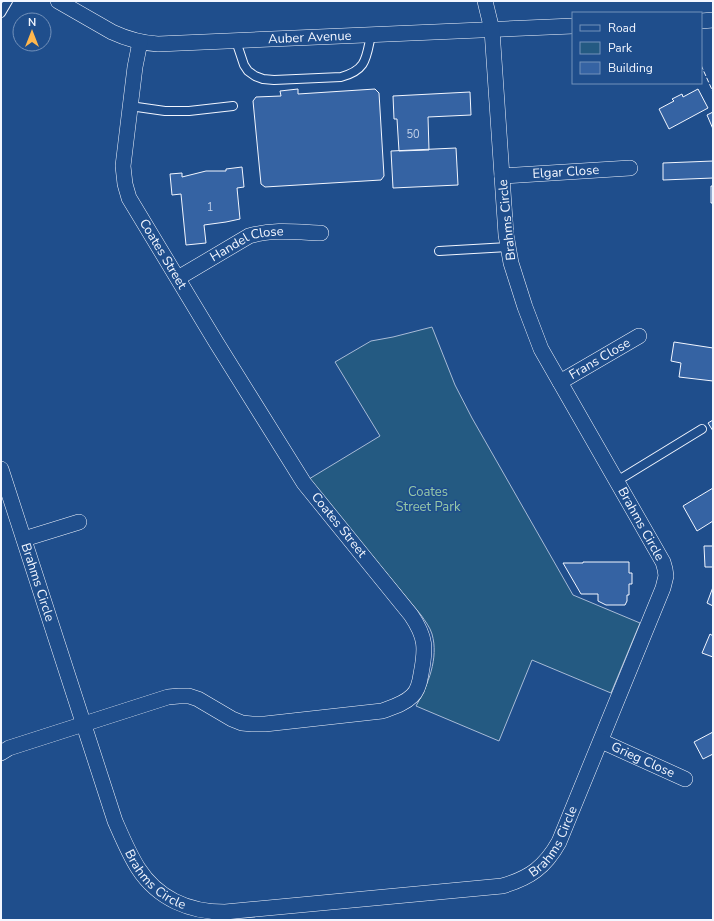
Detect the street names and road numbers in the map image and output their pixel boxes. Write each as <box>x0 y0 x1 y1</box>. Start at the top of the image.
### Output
street label: Auber Avenue <box>268 27 352 48</box>
street label: Elgar Close <box>532 161 600 183</box>
street label: Brahms Circle <box>494 178 520 261</box>
street label: Coates Street <box>135 216 191 293</box>
street label: Handel Close <box>207 222 284 266</box>
street label: Frans Close <box>566 334 634 384</box>
street label: Brahms Circle <box>613 484 669 564</box>
street label: Coates Street <box>307 489 371 562</box>
street label: Brahms Circle <box>17 541 59 624</box>
street label: Grieg Close <box>608 738 678 782</box>
street label: Brahms Circle <box>525 803 582 882</box>
street label: Brahms Circle <box>120 846 189 914</box>

